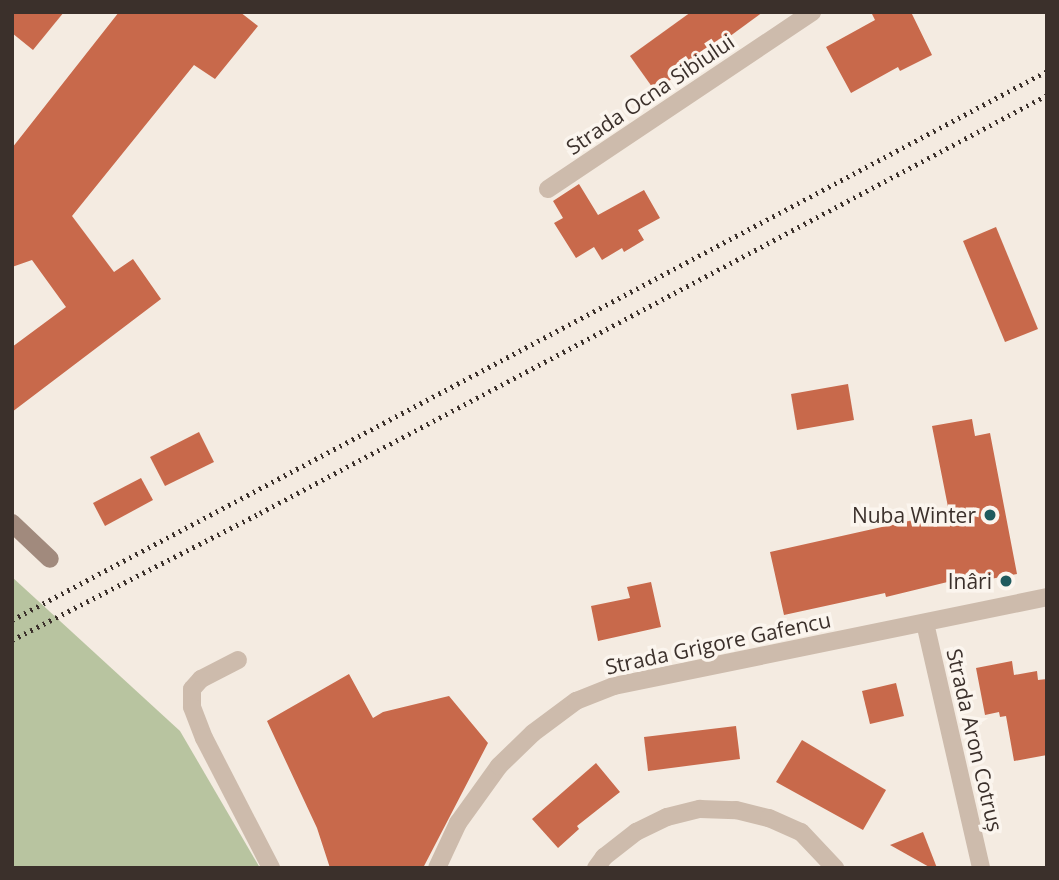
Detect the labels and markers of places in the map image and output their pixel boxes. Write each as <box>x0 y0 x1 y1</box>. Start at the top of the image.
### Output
place label: Nuba Winter <box>852 502 976 528</box>
marker: Nuba Winter <box>982 507 998 523</box>
place label: Inâri <box>948 568 992 594</box>
marker: Inâri <box>998 573 1014 589</box>

